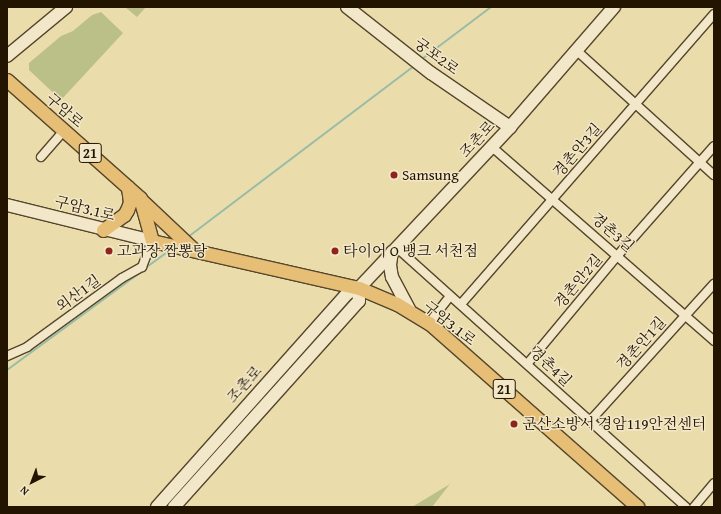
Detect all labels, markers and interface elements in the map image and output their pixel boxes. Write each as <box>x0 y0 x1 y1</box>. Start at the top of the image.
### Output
street label: 궁포2로 <box>411 34 463 78</box>
street label: 구암로 <box>43 89 87 131</box>
street label: 조촌로 <box>456 117 498 161</box>
street label: 경촌안3길 <box>549 119 605 181</box>
road number: 21 <box>78 141 102 165</box>
place label: Samsung <box>402 166 459 184</box>
marker: Samsung <box>389 170 399 180</box>
street label: 구암3.1로 <box>53 192 117 224</box>
street label: 경촌3길 <box>588 209 638 255</box>
place label: 고과장 짬뽕탕 <box>117 242 207 260</box>
place label: 타이어 O 뱅크 서천점 <box>343 242 478 260</box>
marker: 고과장 짬뽕탕 <box>104 246 114 256</box>
marker: 타이어 O 뱅크 서천점 <box>330 246 340 256</box>
street label: 경촌안2길 <box>550 250 606 312</box>
street label: 외산1길 <box>52 271 104 315</box>
street label: 구암3.1로 <box>420 297 480 349</box>
street label: 경촌안1길 <box>613 313 669 373</box>
street label: 경촌4길 <box>526 342 576 390</box>
street label: 조촌로 <box>223 362 265 406</box>
road number: 21 <box>492 377 516 401</box>
place label: 군산소방서 경암119안전센터 <box>522 415 706 433</box>
marker: 군산소방서 경암119안전센터 <box>509 419 519 429</box>
north arrow <box>12 462 52 502</box>
text: N <box>16 483 32 499</box>

